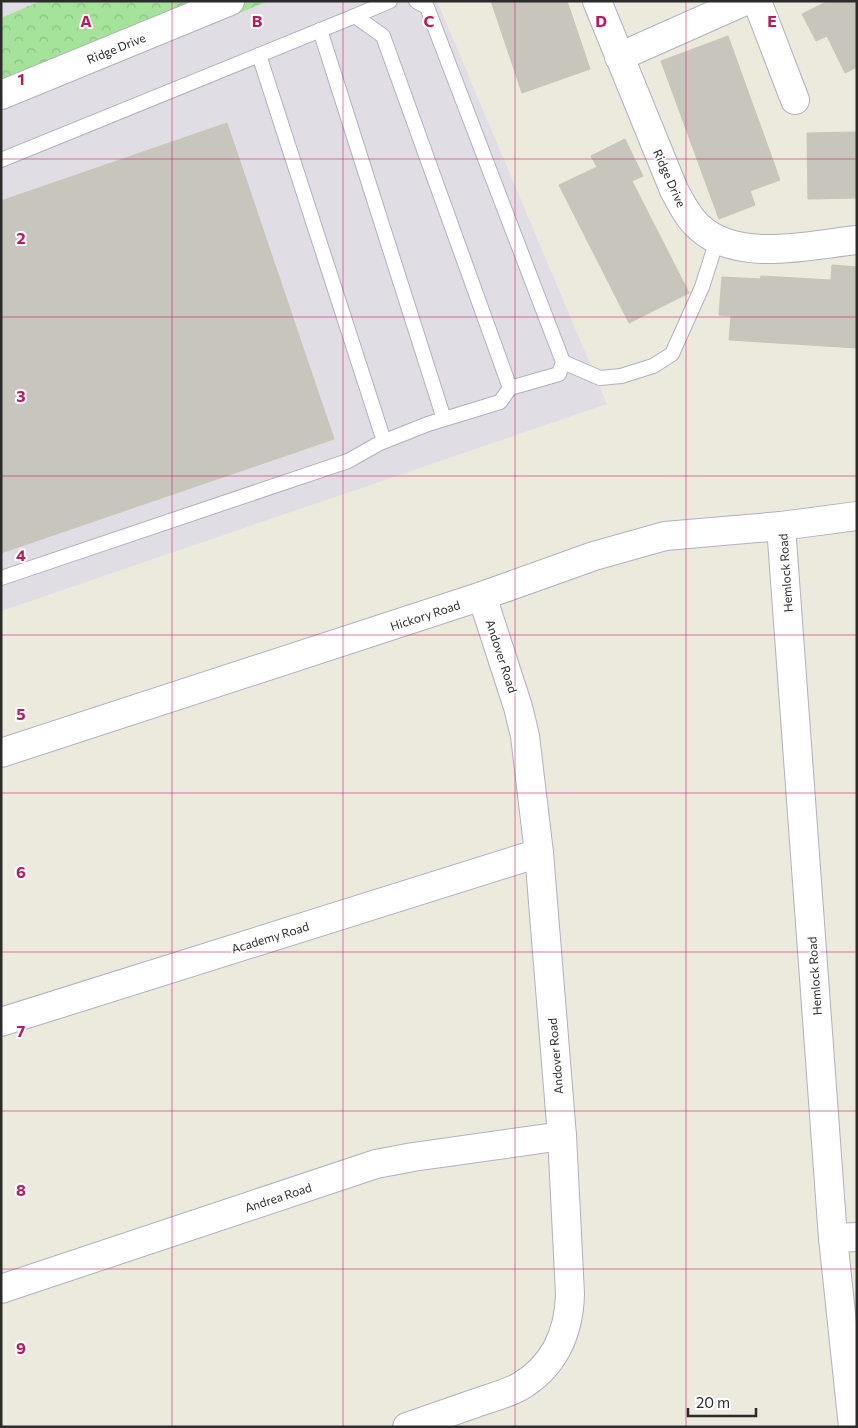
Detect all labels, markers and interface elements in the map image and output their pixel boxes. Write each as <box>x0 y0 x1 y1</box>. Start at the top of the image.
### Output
text: A <box>80 11 92 30</box>
text: B <box>252 11 263 30</box>
text: C <box>424 11 435 30</box>
text: D <box>595 11 607 30</box>
text: E <box>767 11 777 30</box>
street label: Ridge Drive <box>85 30 147 66</box>
text: 1 <box>17 69 25 88</box>
street label: Ridge Drive <box>651 147 689 209</box>
text: 2 <box>16 228 26 247</box>
text: 3 <box>16 386 26 405</box>
street label: Hemlock Road <box>775 533 795 613</box>
text: 4 <box>16 545 26 564</box>
street label: Hickory Road <box>388 597 462 633</box>
street label: Andover Road <box>484 617 520 695</box>
text: 5 <box>16 704 26 723</box>
text: 6 <box>16 862 26 881</box>
street label: Academy Road <box>230 919 311 955</box>
street label: Hemlock Road <box>804 936 824 1016</box>
street label: Andover Road <box>545 1017 565 1095</box>
text: 7 <box>17 1021 26 1040</box>
text: 8 <box>16 1180 26 1199</box>
street label: Andrea Road <box>243 1180 313 1214</box>
text: 9 <box>16 1338 26 1357</box>
scale bar <box>688 1386 756 1418</box>
text: 20 m <box>696 1393 730 1411</box>

